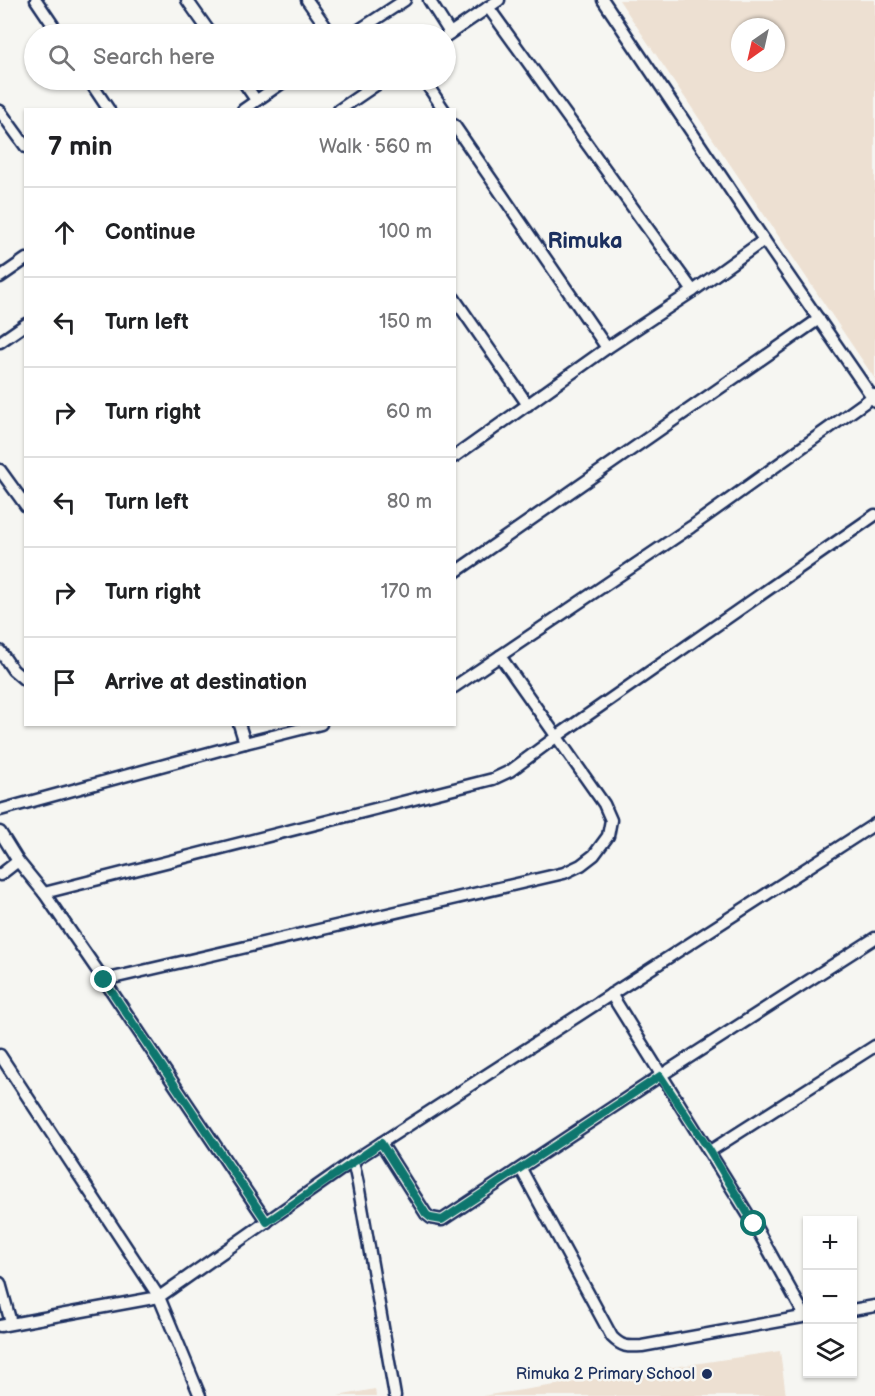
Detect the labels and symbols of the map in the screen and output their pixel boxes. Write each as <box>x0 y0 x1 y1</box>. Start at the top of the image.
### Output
north arrow <box>731 18 785 72</box>
district label: Rimuka <box>547 228 623 255</box>
route end <box>90 966 116 992</box>
route start <box>740 1210 766 1236</box>
place label: Rimuka 2 Primary School <box>516 1365 695 1384</box>
marker: Rimuka 2 Primary School <box>700 1367 714 1381</box>

